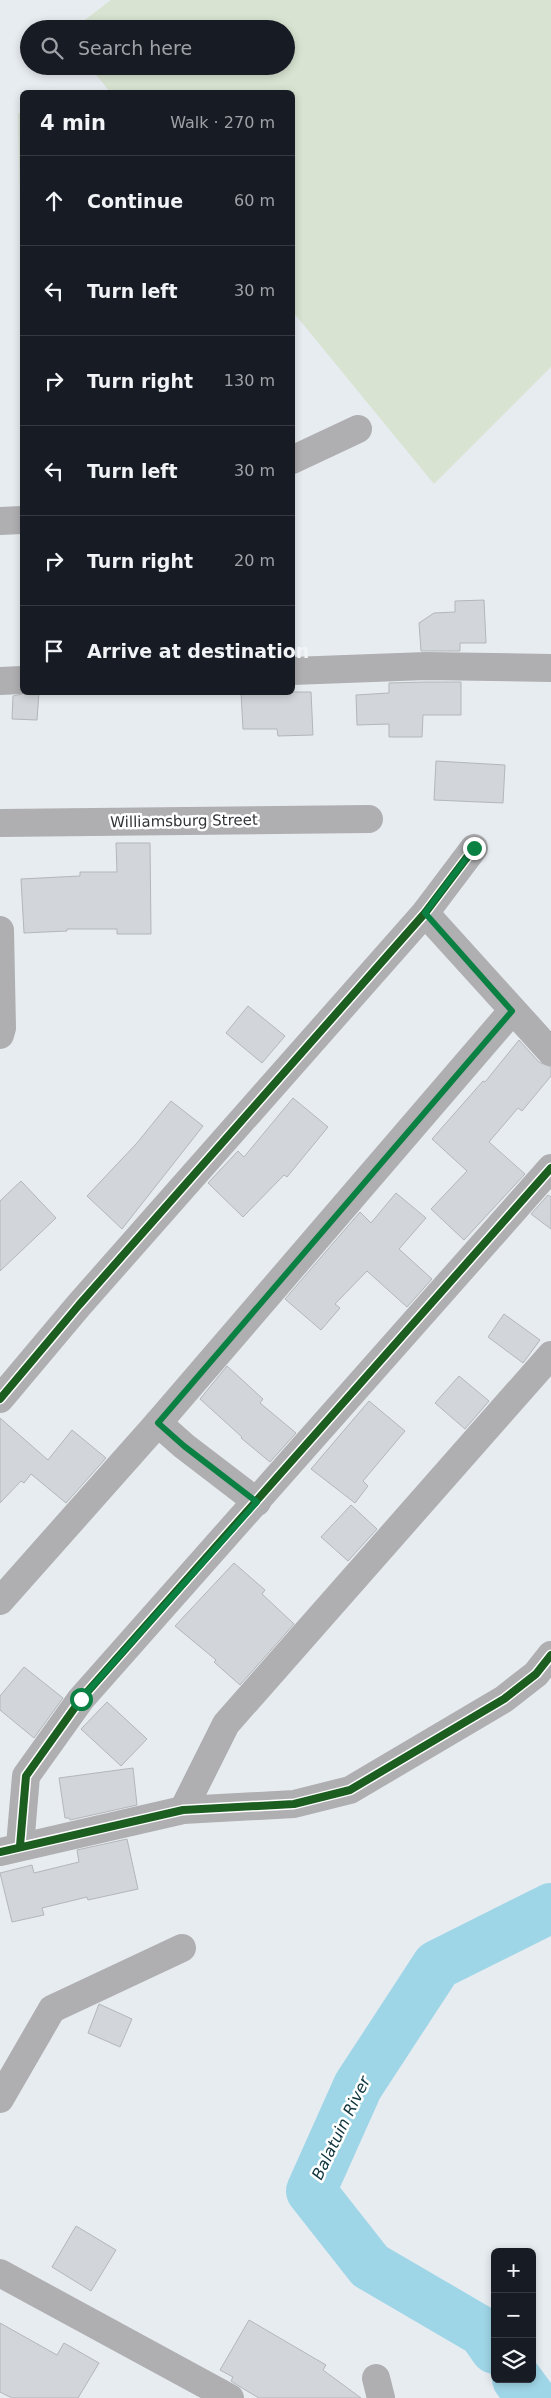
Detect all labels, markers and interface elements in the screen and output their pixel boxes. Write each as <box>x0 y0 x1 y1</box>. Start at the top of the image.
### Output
search box <box>20 20 295 75</box>
icon: search <box>38 34 66 62</box>
text: Search here <box>78 37 192 59</box>
text: 4 min <box>40 111 106 135</box>
text: Walk · 270 m <box>170 113 275 132</box>
icon: ahead <box>40 187 68 215</box>
text: Continue <box>87 190 183 212</box>
text: 60 m <box>234 191 275 210</box>
icon: left <box>40 277 68 305</box>
text: Turn left <box>87 280 178 302</box>
text: 30 m <box>234 281 275 300</box>
icon: right <box>40 367 68 395</box>
text: Turn right <box>87 370 193 392</box>
text: 130 m <box>224 371 275 390</box>
icon: left <box>40 457 68 485</box>
text: Turn left <box>87 460 178 482</box>
text: 30 m <box>234 461 275 480</box>
icon: right <box>40 547 68 575</box>
text: Turn right <box>87 550 193 572</box>
text: 20 m <box>234 551 275 570</box>
icon: arrive <box>40 637 68 665</box>
text: Arrive at destination <box>87 640 309 662</box>
street label: Williamsburg Street <box>110 811 258 831</box>
route end <box>463 837 486 860</box>
route start <box>70 1688 93 1711</box>
water label: Balatuin River <box>308 2072 375 2183</box>
map controls <box>491 2248 536 2383</box>
button: + <box>491 2248 536 2293</box>
button: − <box>491 2293 536 2338</box>
button: layers <box>491 2338 536 2383</box>

